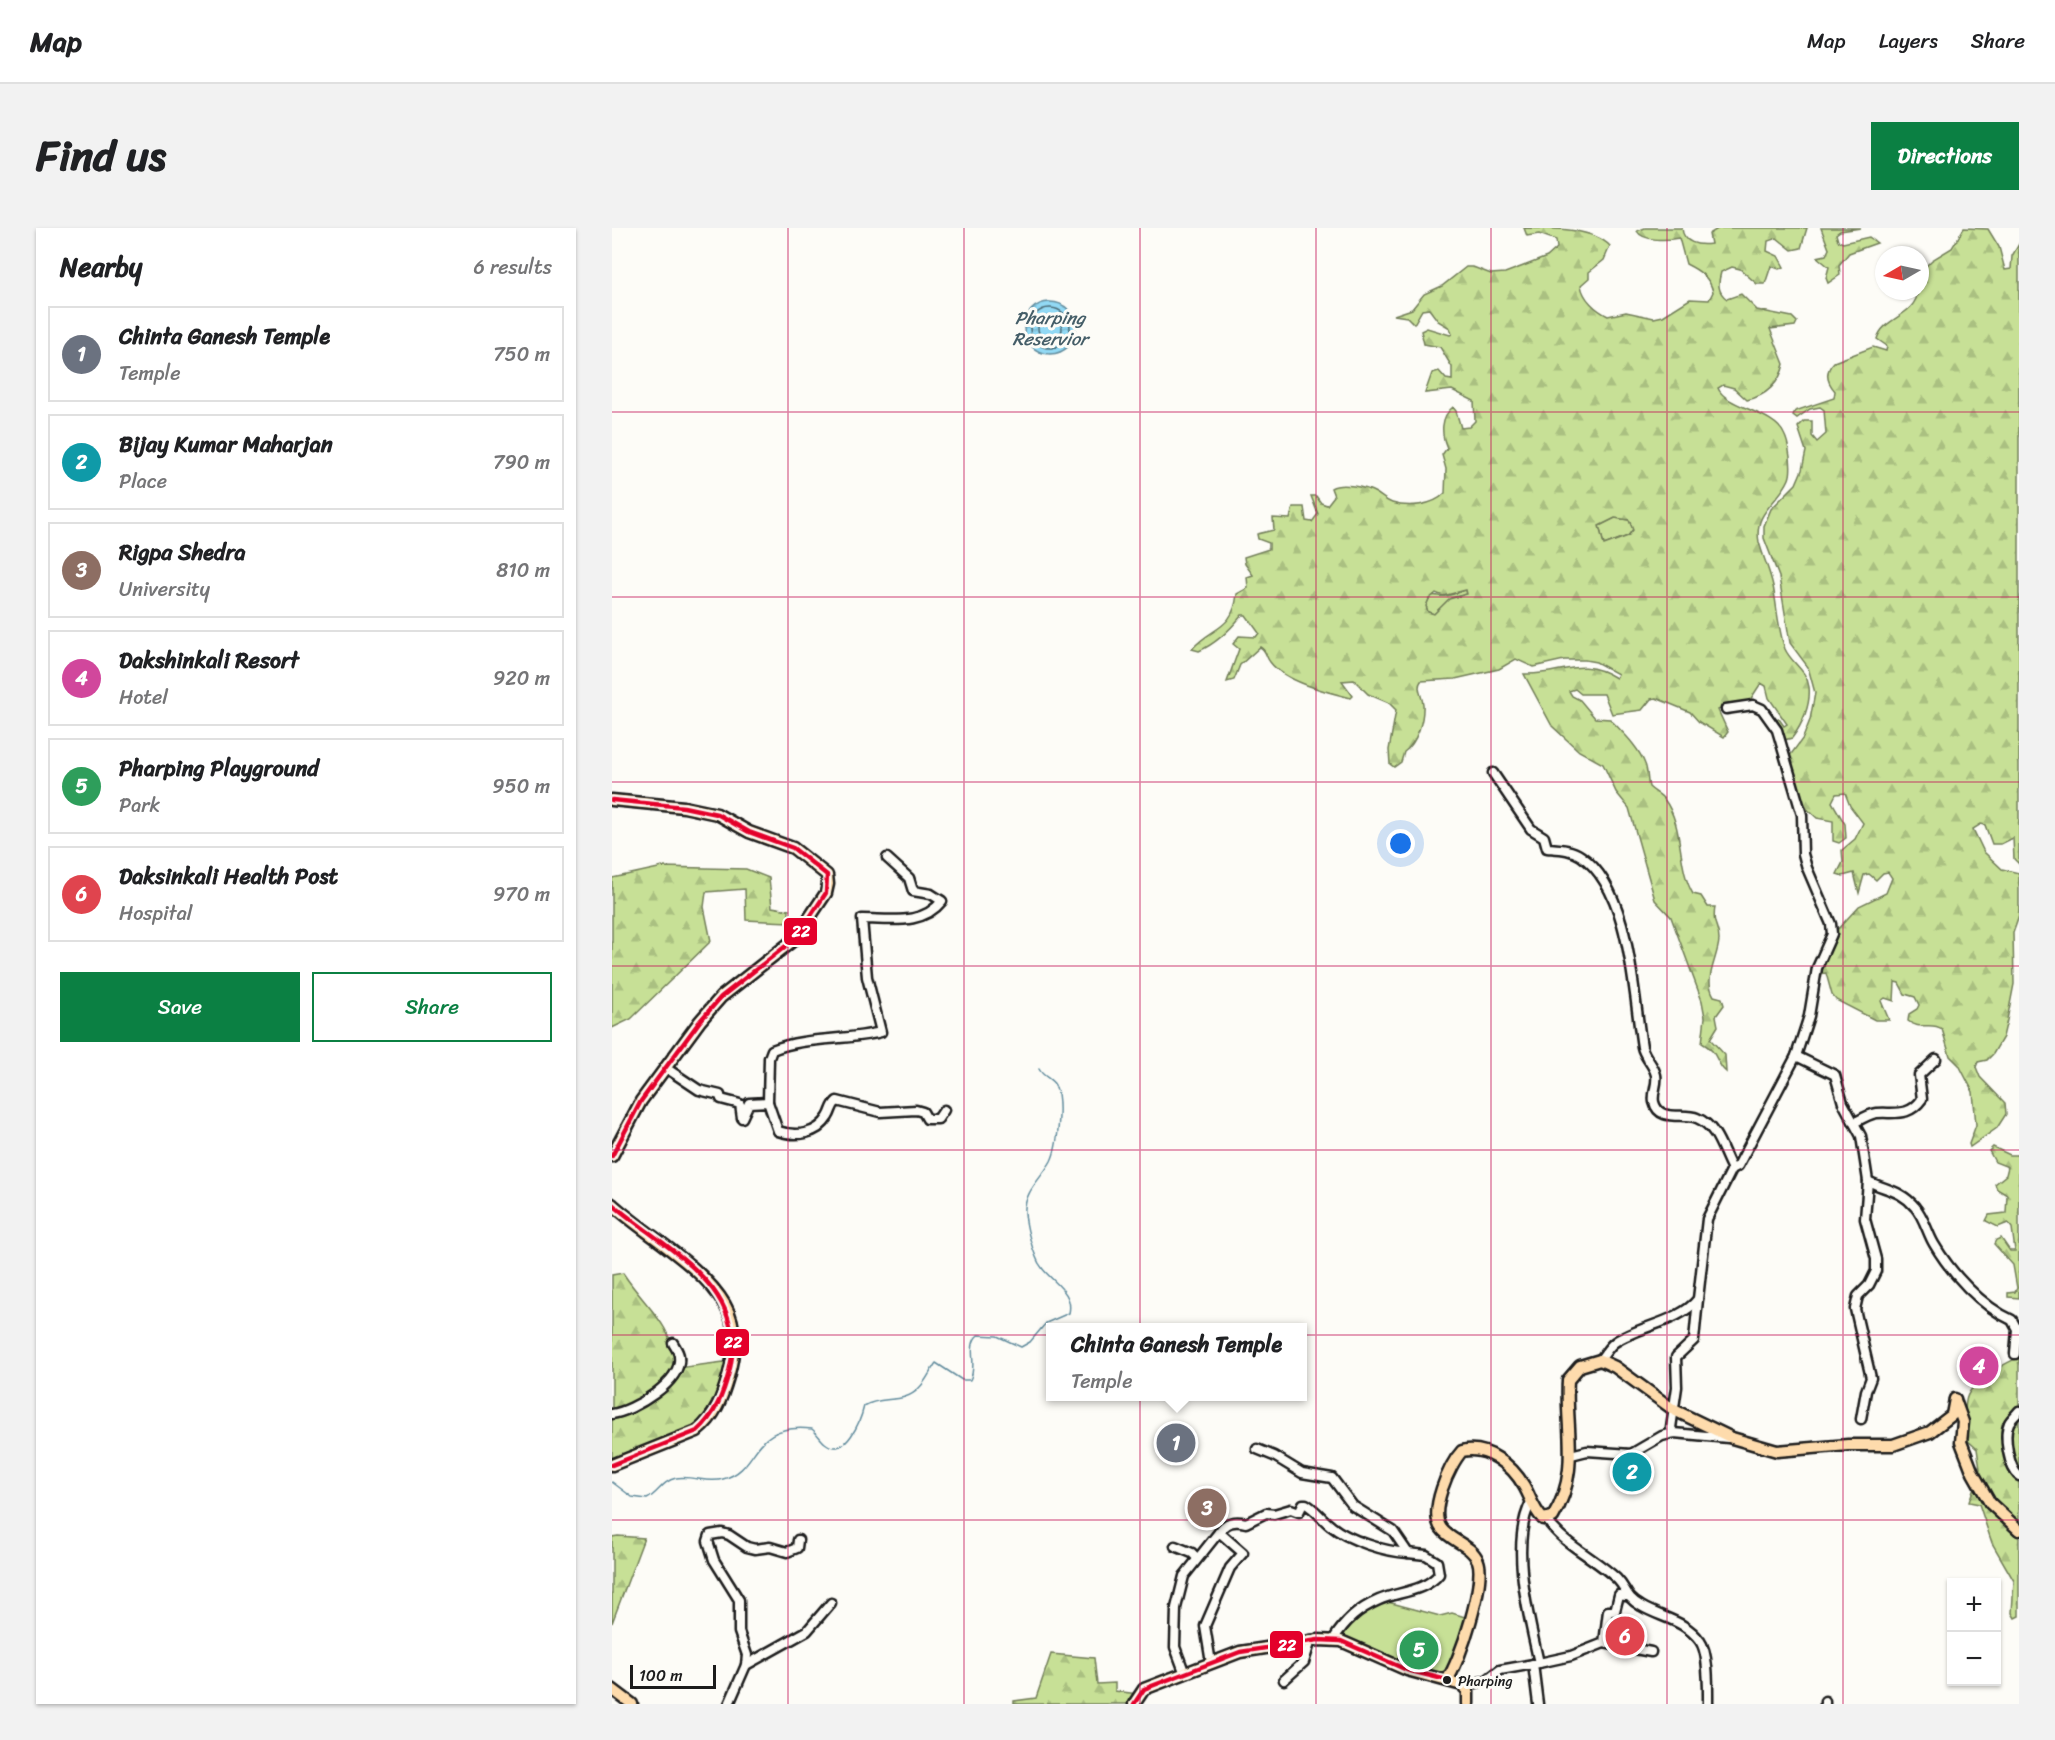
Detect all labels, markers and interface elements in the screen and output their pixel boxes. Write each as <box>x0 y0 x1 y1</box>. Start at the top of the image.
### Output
text: Map <box>30 17 82 66</box>
text: Map <box>1807 22 1846 60</box>
text: Layers <box>1879 22 1938 60</box>
text: Share <box>1971 22 2025 60</box>
text: Find us <box>36 119 166 193</box>
button: Directions <box>1871 122 2019 190</box>
text: Nearby <box>60 244 142 290</box>
north arrow <box>1875 246 1929 300</box>
text: 6 results <box>473 250 552 285</box>
water label: Pharping Reservior <box>1013 302 1091 355</box>
text: Chinta Ganesh Temple <box>119 317 330 356</box>
text: 1 <box>77 337 86 372</box>
text: 750 m <box>493 337 550 372</box>
text: Temple <box>119 356 181 391</box>
text: Bijay Kumar Maharjan <box>119 425 333 464</box>
text: 2 <box>76 445 87 480</box>
text: 790 m <box>493 445 550 480</box>
text: Place <box>119 464 167 499</box>
text: Rigpa Shedra <box>119 533 246 572</box>
text: 3 <box>76 553 87 588</box>
text: 810 m <box>496 553 550 588</box>
text: University <box>119 572 210 607</box>
text: Dakshinkali Resort <box>119 641 299 680</box>
text: 4 <box>75 661 88 696</box>
text: 920 m <box>493 661 550 696</box>
text: Hotel <box>119 680 168 715</box>
text: Pharping Playground <box>119 749 319 788</box>
text: 5 <box>75 769 88 804</box>
text: 950 m <box>492 769 550 804</box>
text: Park <box>119 788 160 823</box>
your location <box>1386 829 1415 858</box>
text: Daksinkali Health Post <box>119 857 338 896</box>
text: 6 <box>76 877 87 912</box>
text: 970 m <box>493 877 550 912</box>
text: Hospital <box>119 896 192 931</box>
line badge: 22 <box>783 917 818 946</box>
text: 22 <box>791 917 811 946</box>
button: Save <box>60 972 300 1042</box>
button: Share <box>312 972 552 1042</box>
popup <box>1046 1323 1307 1401</box>
text: Chinta Ganesh Temple <box>1071 1325 1282 1364</box>
line badge: 22 <box>715 1328 750 1357</box>
text: 22 <box>723 1328 743 1357</box>
pin: 4 <box>1960 1344 1998 1388</box>
text: Temple <box>1071 1364 1132 1399</box>
pin: 1 <box>1156 1420 1196 1466</box>
pin: 2 <box>1612 1450 1652 1494</box>
pin: 3 <box>1188 1486 1226 1530</box>
map controls <box>1947 1578 2001 1686</box>
button: + <box>1947 1578 2001 1632</box>
pin: 6 <box>1606 1614 1644 1658</box>
pin: 5 <box>1400 1628 1438 1672</box>
line badge: 22 <box>1269 1630 1304 1659</box>
text: 22 <box>1277 1631 1297 1660</box>
button: − <box>1947 1632 2001 1686</box>
text: 100 m <box>639 1661 683 1690</box>
scale bar <box>630 1662 716 1690</box>
place label: Pharping <box>1458 1669 1512 1694</box>
marker: Pharping <box>1441 1674 1453 1686</box>

